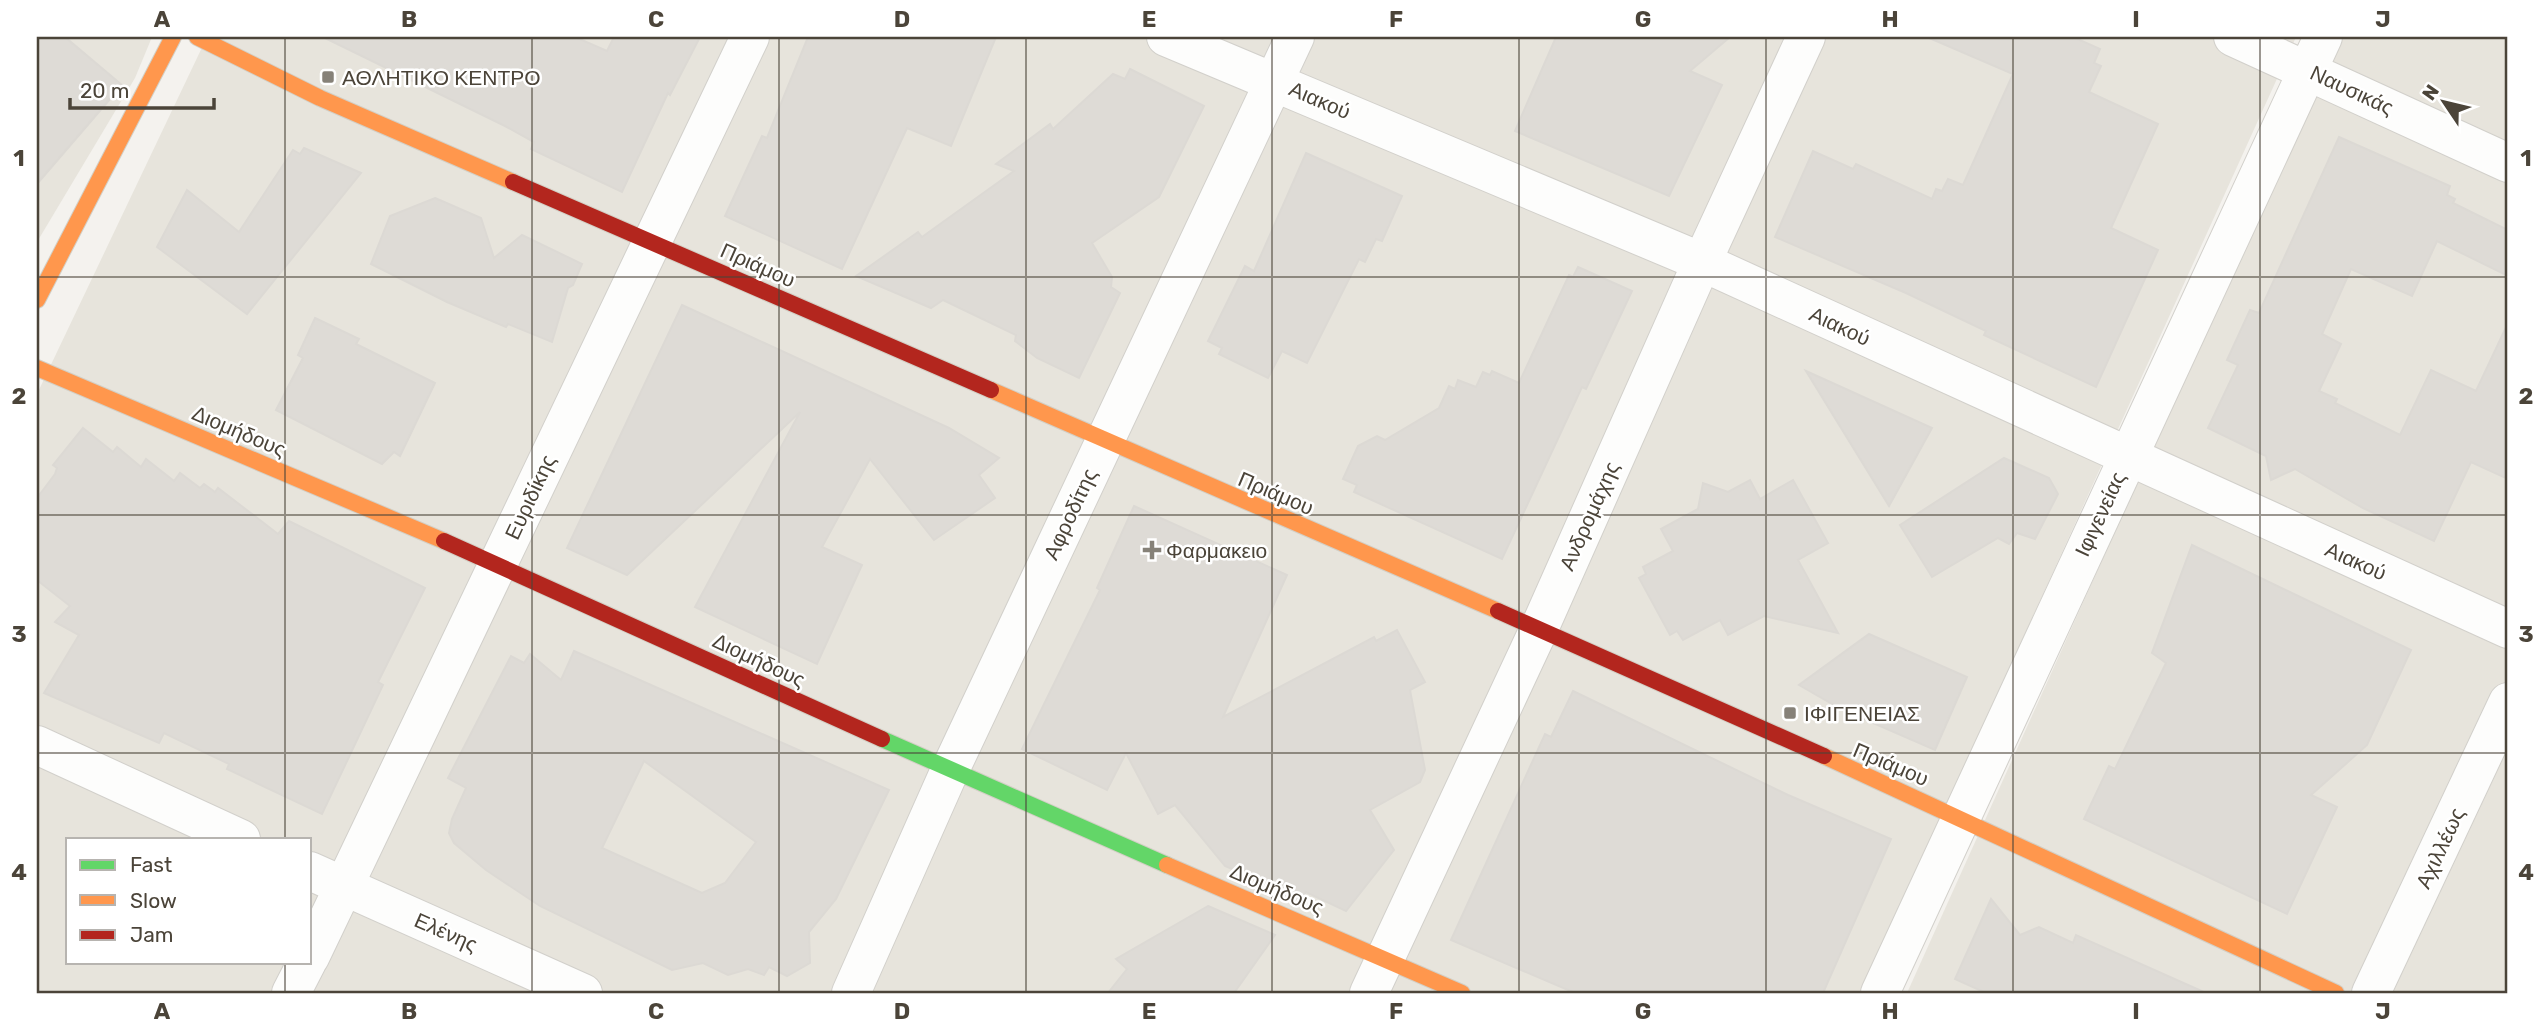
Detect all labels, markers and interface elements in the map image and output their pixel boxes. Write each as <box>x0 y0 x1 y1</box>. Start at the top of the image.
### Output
text: A <box>154 5 171 33</box>
text: B <box>401 5 417 33</box>
text: C <box>648 5 664 33</box>
text: D <box>894 5 910 33</box>
text: E <box>1142 5 1156 33</box>
text: F <box>1389 5 1403 33</box>
text: G <box>1635 5 1651 33</box>
text: H <box>1881 5 1899 33</box>
text: I <box>2132 5 2140 33</box>
text: J <box>2375 5 2391 33</box>
street label: Ναυσικάς <box>2306 60 2398 120</box>
place label: ΑΘΛΗΤΙΚΟ ΚΕΝΤΡΟ <box>342 65 541 90</box>
scale bar <box>70 66 214 110</box>
north arrow <box>2408 66 2478 136</box>
marker: ΑΘΛΗΤΙΚΟ ΚΕΝΤΡΟ <box>320 69 336 85</box>
street label: Αιακού <box>1286 76 1354 124</box>
text: 20 m <box>80 78 129 103</box>
text: N <box>2417 80 2444 105</box>
text: 1 <box>13 144 25 172</box>
text: 1 <box>2520 144 2532 172</box>
street label: Πριάμου <box>717 237 799 293</box>
street label: Αιακού <box>1806 301 1874 351</box>
text: 2 <box>12 382 26 410</box>
text: 2 <box>2519 382 2533 410</box>
street label: Διομήδους <box>188 400 290 462</box>
street label: Ευριδίκης <box>499 451 561 543</box>
street label: Ανδρομάχης <box>1554 458 1624 574</box>
street label: Αφροδίτης <box>1038 464 1102 564</box>
street label: Πριάμου <box>1235 466 1317 520</box>
street label: Ιφιγενείας <box>2069 468 2131 560</box>
street label: Αιακού <box>2322 537 2390 585</box>
place label: Φαρμακειο <box>1166 538 1267 563</box>
marker: Φαρμακειο <box>1144 542 1160 558</box>
text: 3 <box>11 620 27 648</box>
text: 3 <box>2518 620 2534 648</box>
street label: Διομήδους <box>709 628 809 692</box>
place label: ΙΦΙΓΕΝΕΙΑΣ <box>1804 701 1920 726</box>
marker: ΙΦΙΓΕΝΕΙΑΣ <box>1782 705 1798 721</box>
street label: Πριάμου <box>1850 737 1932 791</box>
street label: Αχιλλέως <box>2410 804 2470 892</box>
legend <box>66 838 312 964</box>
text: Fast <box>130 852 172 877</box>
text: 4 <box>11 858 27 886</box>
street label: Διομήδους <box>1226 858 1328 920</box>
text: 4 <box>2518 858 2534 886</box>
text: Slow <box>130 888 177 913</box>
street label: Ελένης <box>411 907 481 957</box>
text: Jam <box>130 922 174 947</box>
text: A <box>154 997 171 1025</box>
text: B <box>401 997 417 1025</box>
text: C <box>648 997 664 1025</box>
text: D <box>894 997 910 1025</box>
text: E <box>1142 997 1156 1025</box>
text: F <box>1389 997 1403 1025</box>
text: G <box>1635 997 1651 1025</box>
text: H <box>1881 997 1899 1025</box>
text: I <box>2132 997 2140 1025</box>
text: J <box>2375 997 2391 1025</box>

